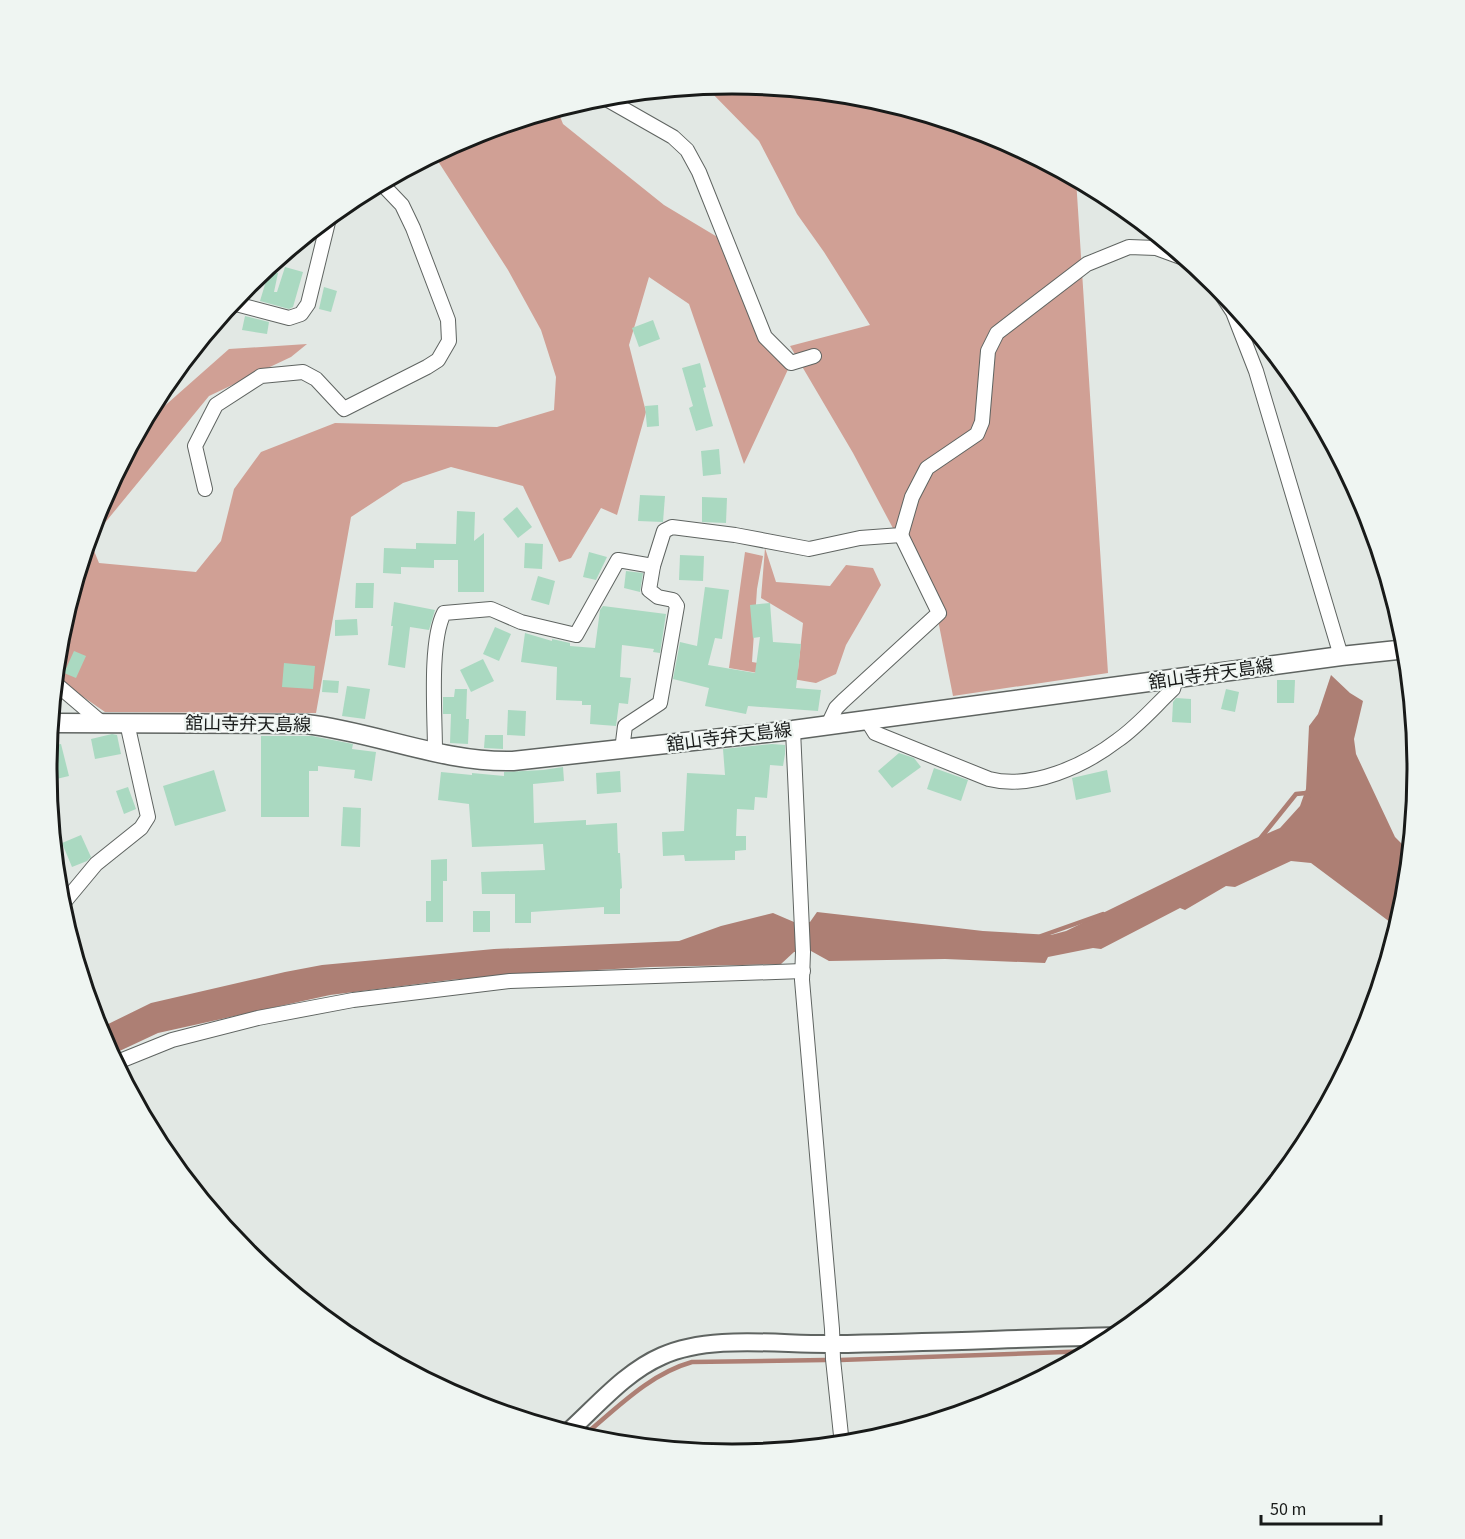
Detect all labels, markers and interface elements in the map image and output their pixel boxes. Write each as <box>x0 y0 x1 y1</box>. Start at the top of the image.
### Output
street label: 舘山寺弁天島線 <box>1147 653 1275 696</box>
street label: 舘山寺弁天島線 <box>185 711 311 738</box>
street label: 舘山寺弁天島線 <box>665 717 793 758</box>
scale bar <box>1261 1488 1381 1526</box>
text: 50 m <box>1270 1497 1306 1522</box>

